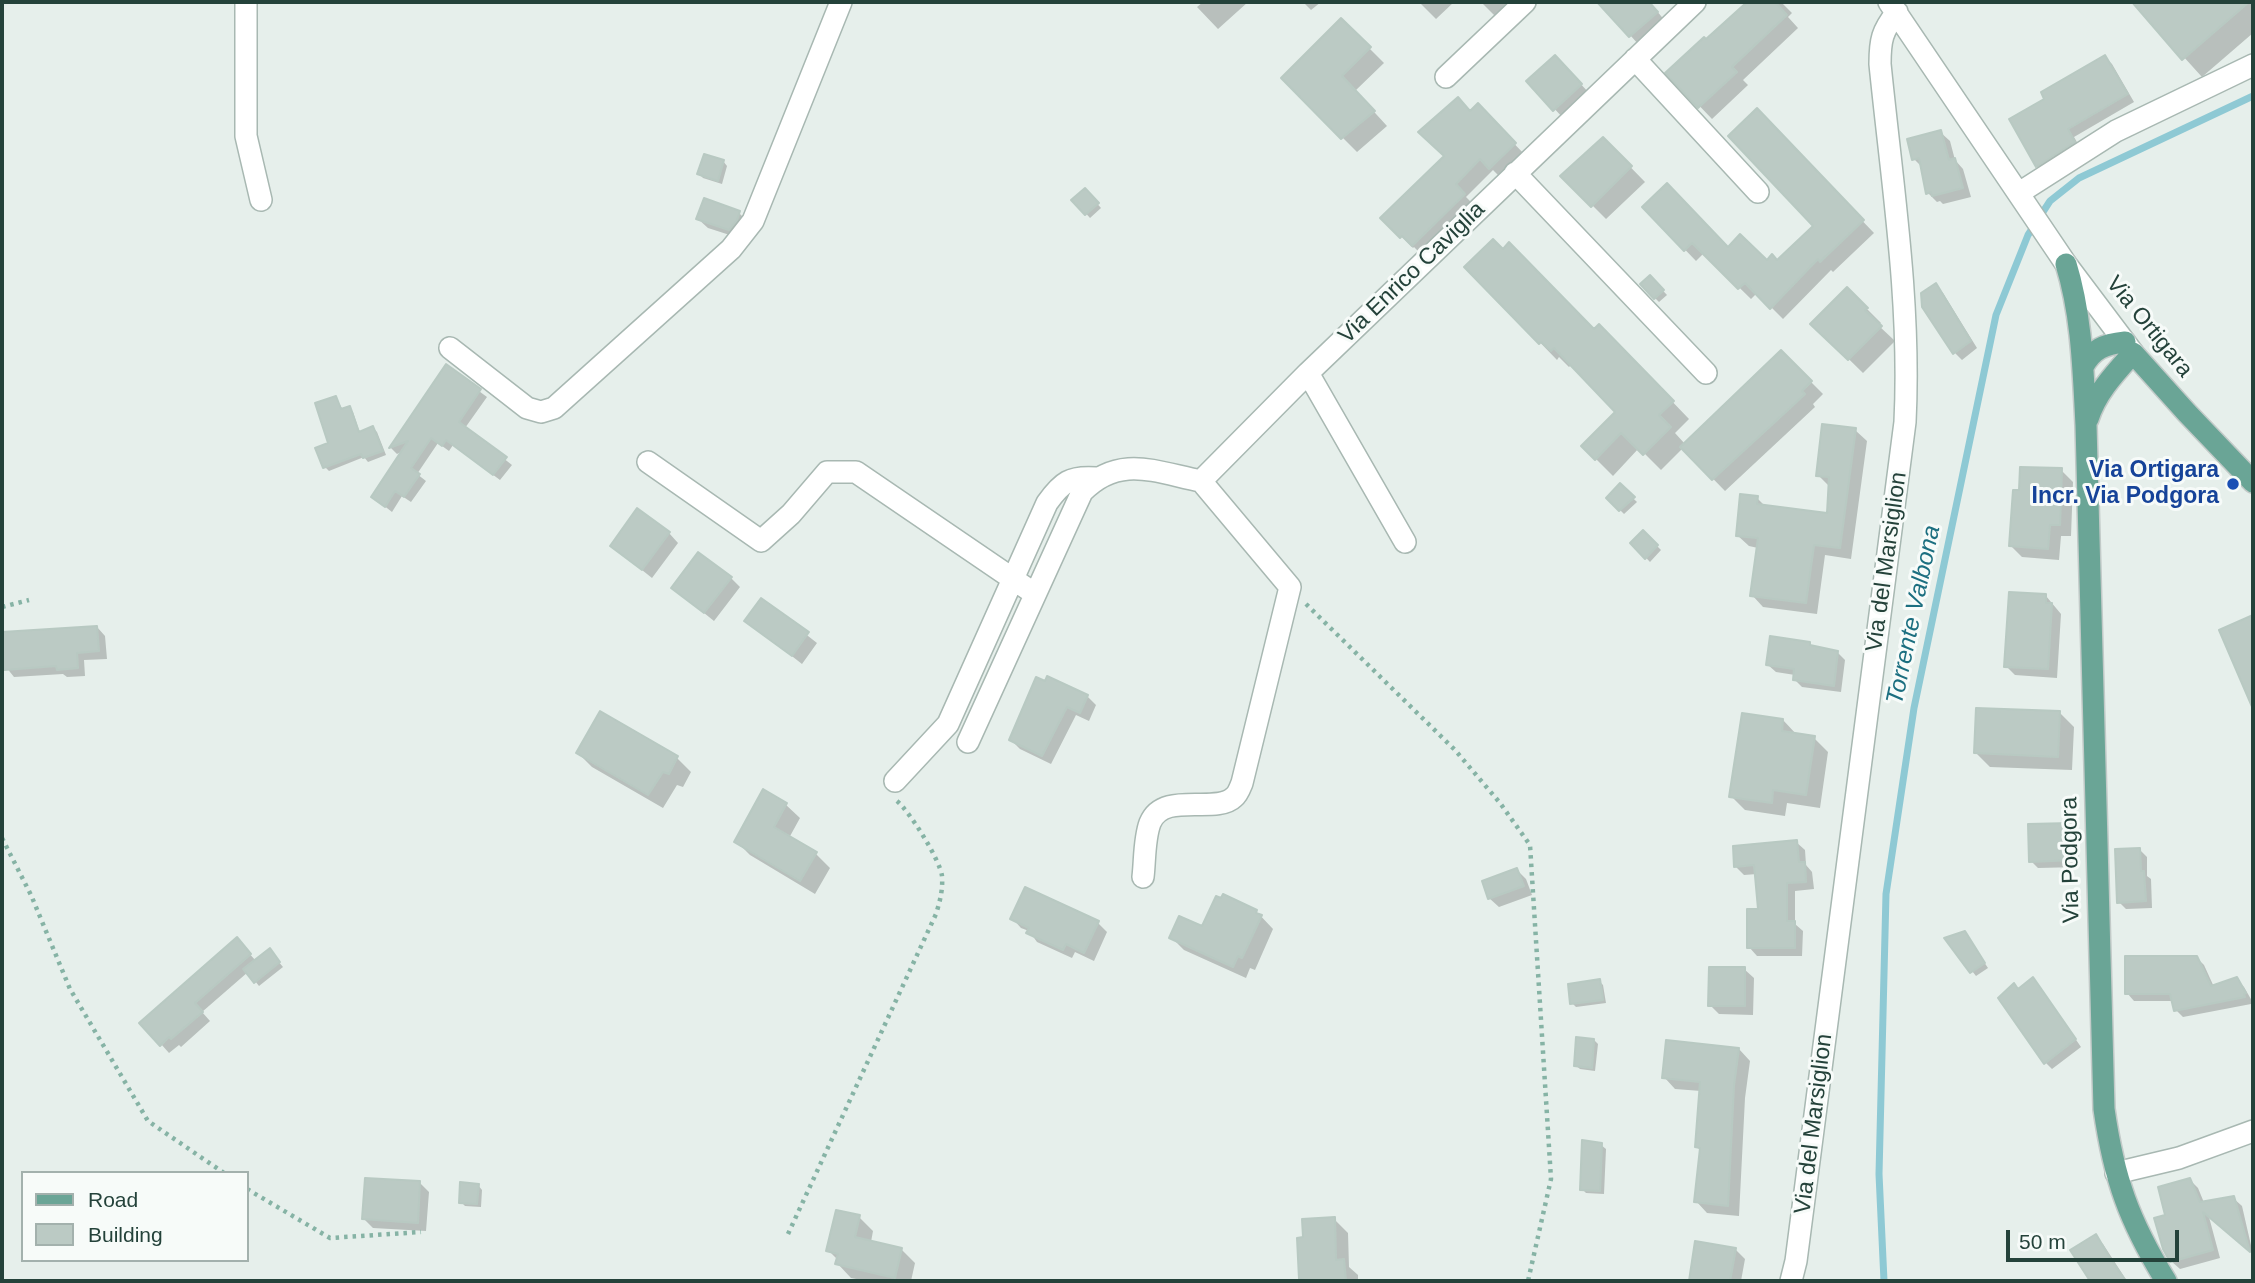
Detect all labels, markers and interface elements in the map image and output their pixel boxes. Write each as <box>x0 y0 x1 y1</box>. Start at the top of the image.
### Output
street label: Via Enrico Caviglia <box>1333 196 1491 350</box>
street label: Via Ortigara <box>2100 271 2198 383</box>
place label: Via Ortigara Incr. Via Podgora <box>2032 457 2219 511</box>
street label: Via del Marsiglion <box>1861 470 1913 654</box>
marker: Via Ortigara Incr. Via Podgora <box>2225 476 2241 492</box>
water label: Torrente Valbona <box>1881 523 1947 707</box>
street label: Via Podgora <box>2056 797 2086 923</box>
street label: Via del Marsiglion <box>1789 1032 1839 1216</box>
legend <box>21 1171 248 1262</box>
text: Road <box>88 1188 138 1211</box>
scale bar <box>2010 1216 2183 1260</box>
text: Building <box>88 1223 163 1246</box>
text: 50 m <box>2019 1230 2066 1253</box>

